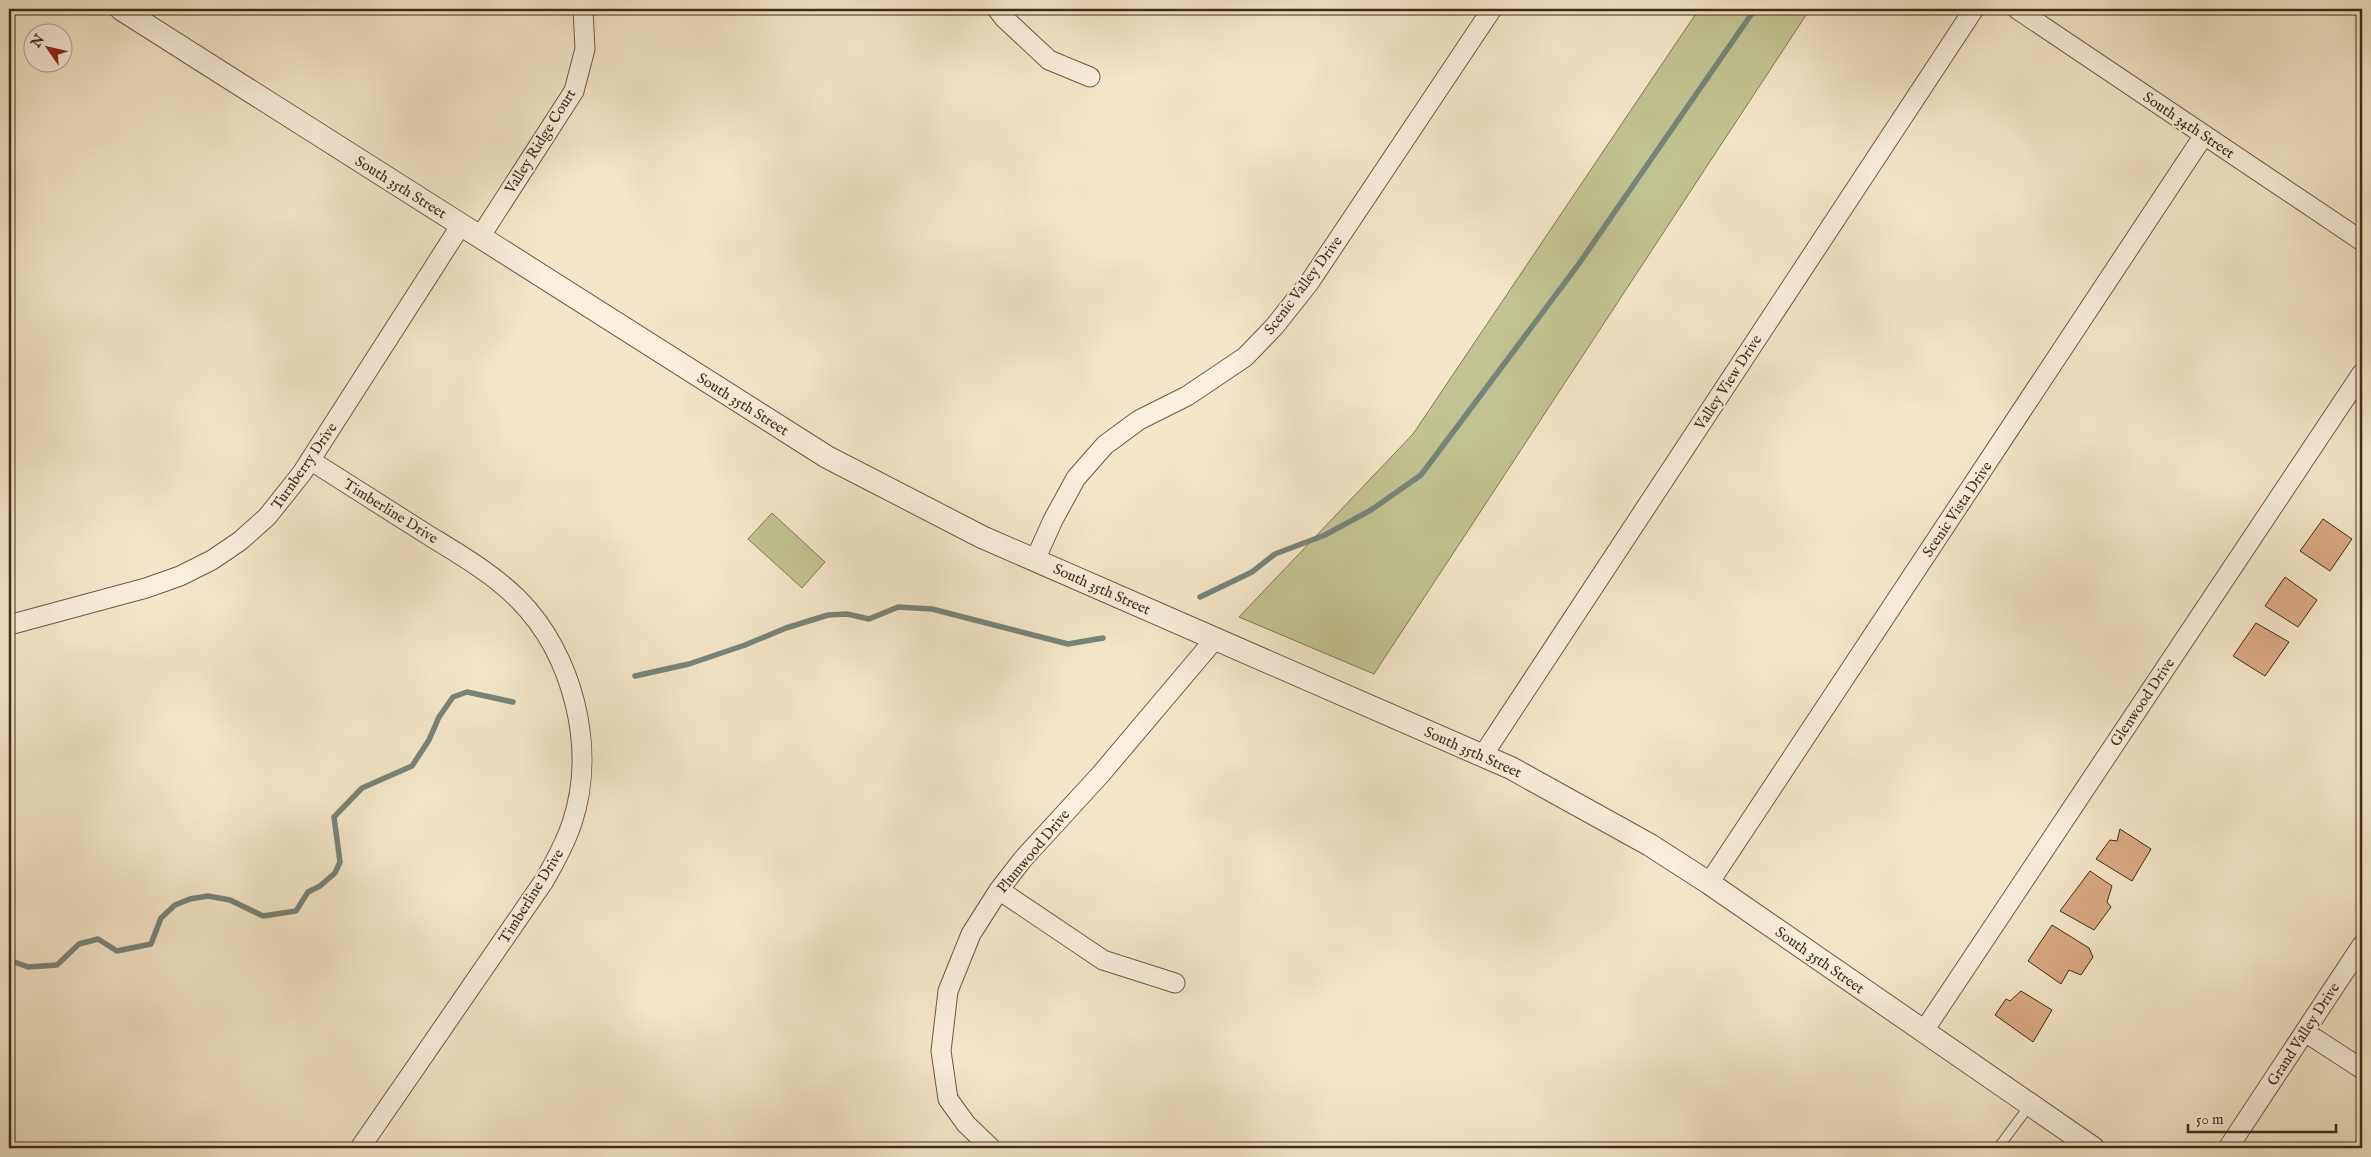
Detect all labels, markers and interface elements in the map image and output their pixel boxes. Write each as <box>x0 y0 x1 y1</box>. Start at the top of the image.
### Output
north arrow <box>22 22 72 72</box>
text: N <box>27 31 49 52</box>
street label: Valley Ridge Court <box>500 85 580 198</box>
street label: South 34th Street <box>2139 88 2238 163</box>
street label: South 35th Street <box>351 152 450 223</box>
street label: Scenic Valley Drive <box>1260 232 1347 338</box>
street label: Valley View Drive <box>1690 331 1766 434</box>
street label: South 35th Street <box>693 369 792 440</box>
street label: Turnberry Drive <box>267 419 342 514</box>
street label: Scenic Vista Drive <box>1918 458 1997 561</box>
street label: Timberline Drive <box>340 475 442 548</box>
street label: South 35th Street <box>1050 560 1153 619</box>
street label: Glenwood Drive <box>2106 654 2179 750</box>
street label: South 35th Street <box>1421 723 1524 782</box>
street label: Plumwood Drive <box>993 805 1074 897</box>
street label: Timberline Drive <box>495 845 568 947</box>
street label: South 35th Street <box>1771 923 1868 998</box>
street label: Grand Valley Drive <box>2263 979 2344 1089</box>
scale bar <box>2188 1102 2336 1134</box>
text: 50 m <box>2196 1110 2224 1129</box>

